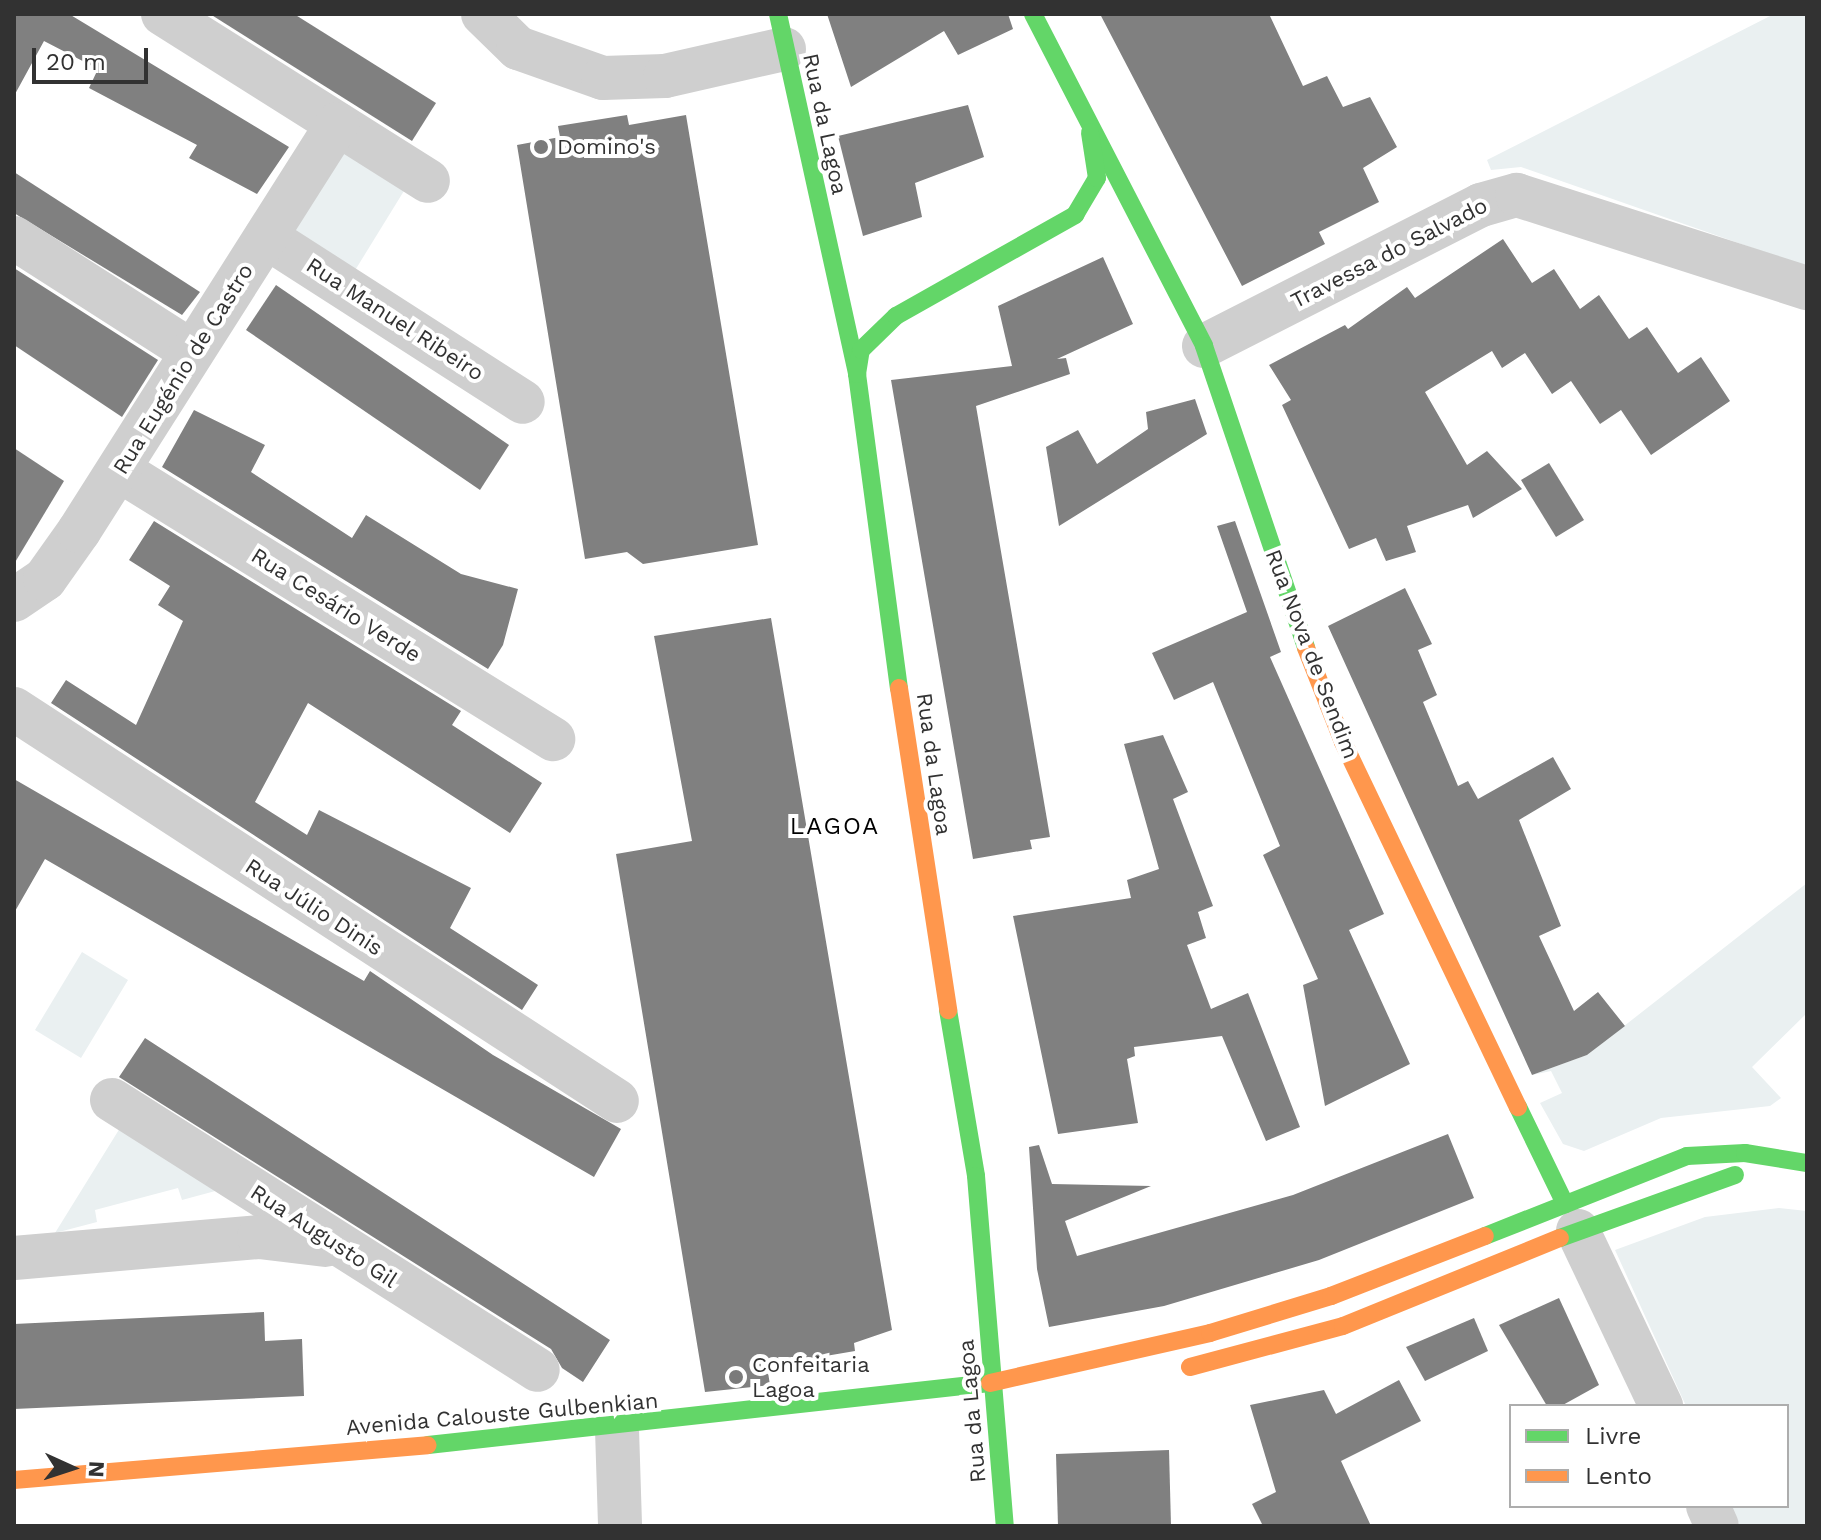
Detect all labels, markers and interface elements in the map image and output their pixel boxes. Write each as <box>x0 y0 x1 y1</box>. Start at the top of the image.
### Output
scale bar <box>36 32 152 82</box>
text: 20 m <box>46 48 106 76</box>
street label: Rua da Lagoa <box>797 51 853 197</box>
place label: Domino's <box>557 134 656 160</box>
marker: Domino's <box>532 138 550 156</box>
street label: Travessa do Salvado <box>1286 192 1492 314</box>
street label: Rua Manuel Ribeiro <box>301 251 489 387</box>
street label: Rua Eugénio de Castro <box>107 259 259 479</box>
street label: Rua Cesário Verde <box>246 542 426 668</box>
street label: Rua Nova de Sendim <box>1260 545 1364 763</box>
street label: Rua da Lagoa <box>911 691 957 837</box>
district label: LAGOA <box>790 813 880 841</box>
street label: Rua Júlio Dinis <box>240 852 388 962</box>
street label: Rua Augusto Gil <box>245 1178 403 1294</box>
street label: Rua da Lagoa <box>953 1338 991 1484</box>
place label: Confeitaria Lagoa <box>752 1351 870 1402</box>
marker: Confeitaria Lagoa <box>727 1368 745 1386</box>
street label: Avenida Calouste Gulbenkian <box>344 1387 660 1441</box>
legend <box>1509 1404 1789 1508</box>
text: Livre <box>1585 1422 1641 1450</box>
north arrow <box>32 1428 112 1508</box>
text: N <box>84 1460 109 1478</box>
text: Lento <box>1585 1462 1652 1490</box>

